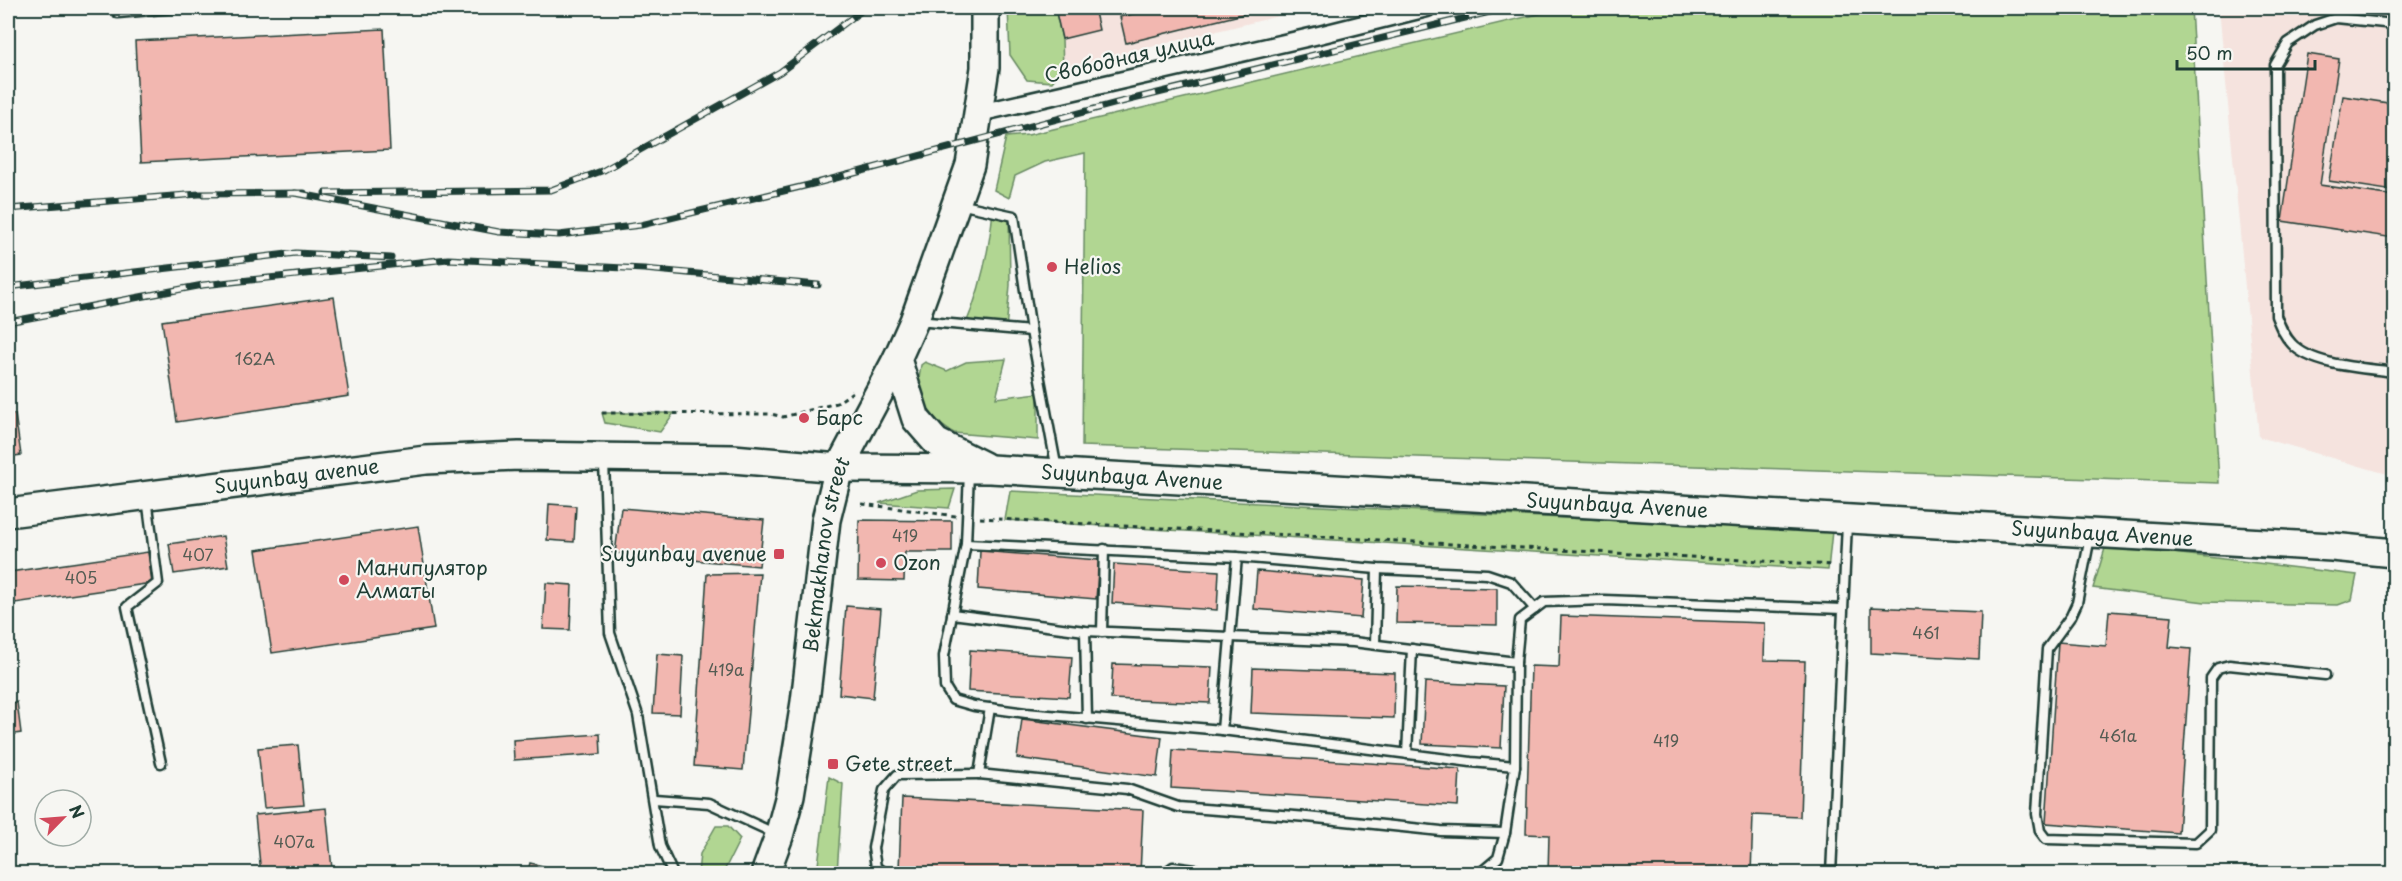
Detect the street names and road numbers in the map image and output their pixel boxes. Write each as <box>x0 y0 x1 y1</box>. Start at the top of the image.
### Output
street label: Свободная улица <box>1041 22 1217 90</box>
street label: Suyunbay avenue <box>212 450 381 501</box>
street label: Bekmakhanov street <box>795 450 857 654</box>
street label: Suyunbaya Avenue <box>1040 456 1224 497</box>
street label: Suyunbaya Avenue <box>1525 484 1709 525</box>
street label: Suyunbaya Avenue <box>2010 512 2194 553</box>

